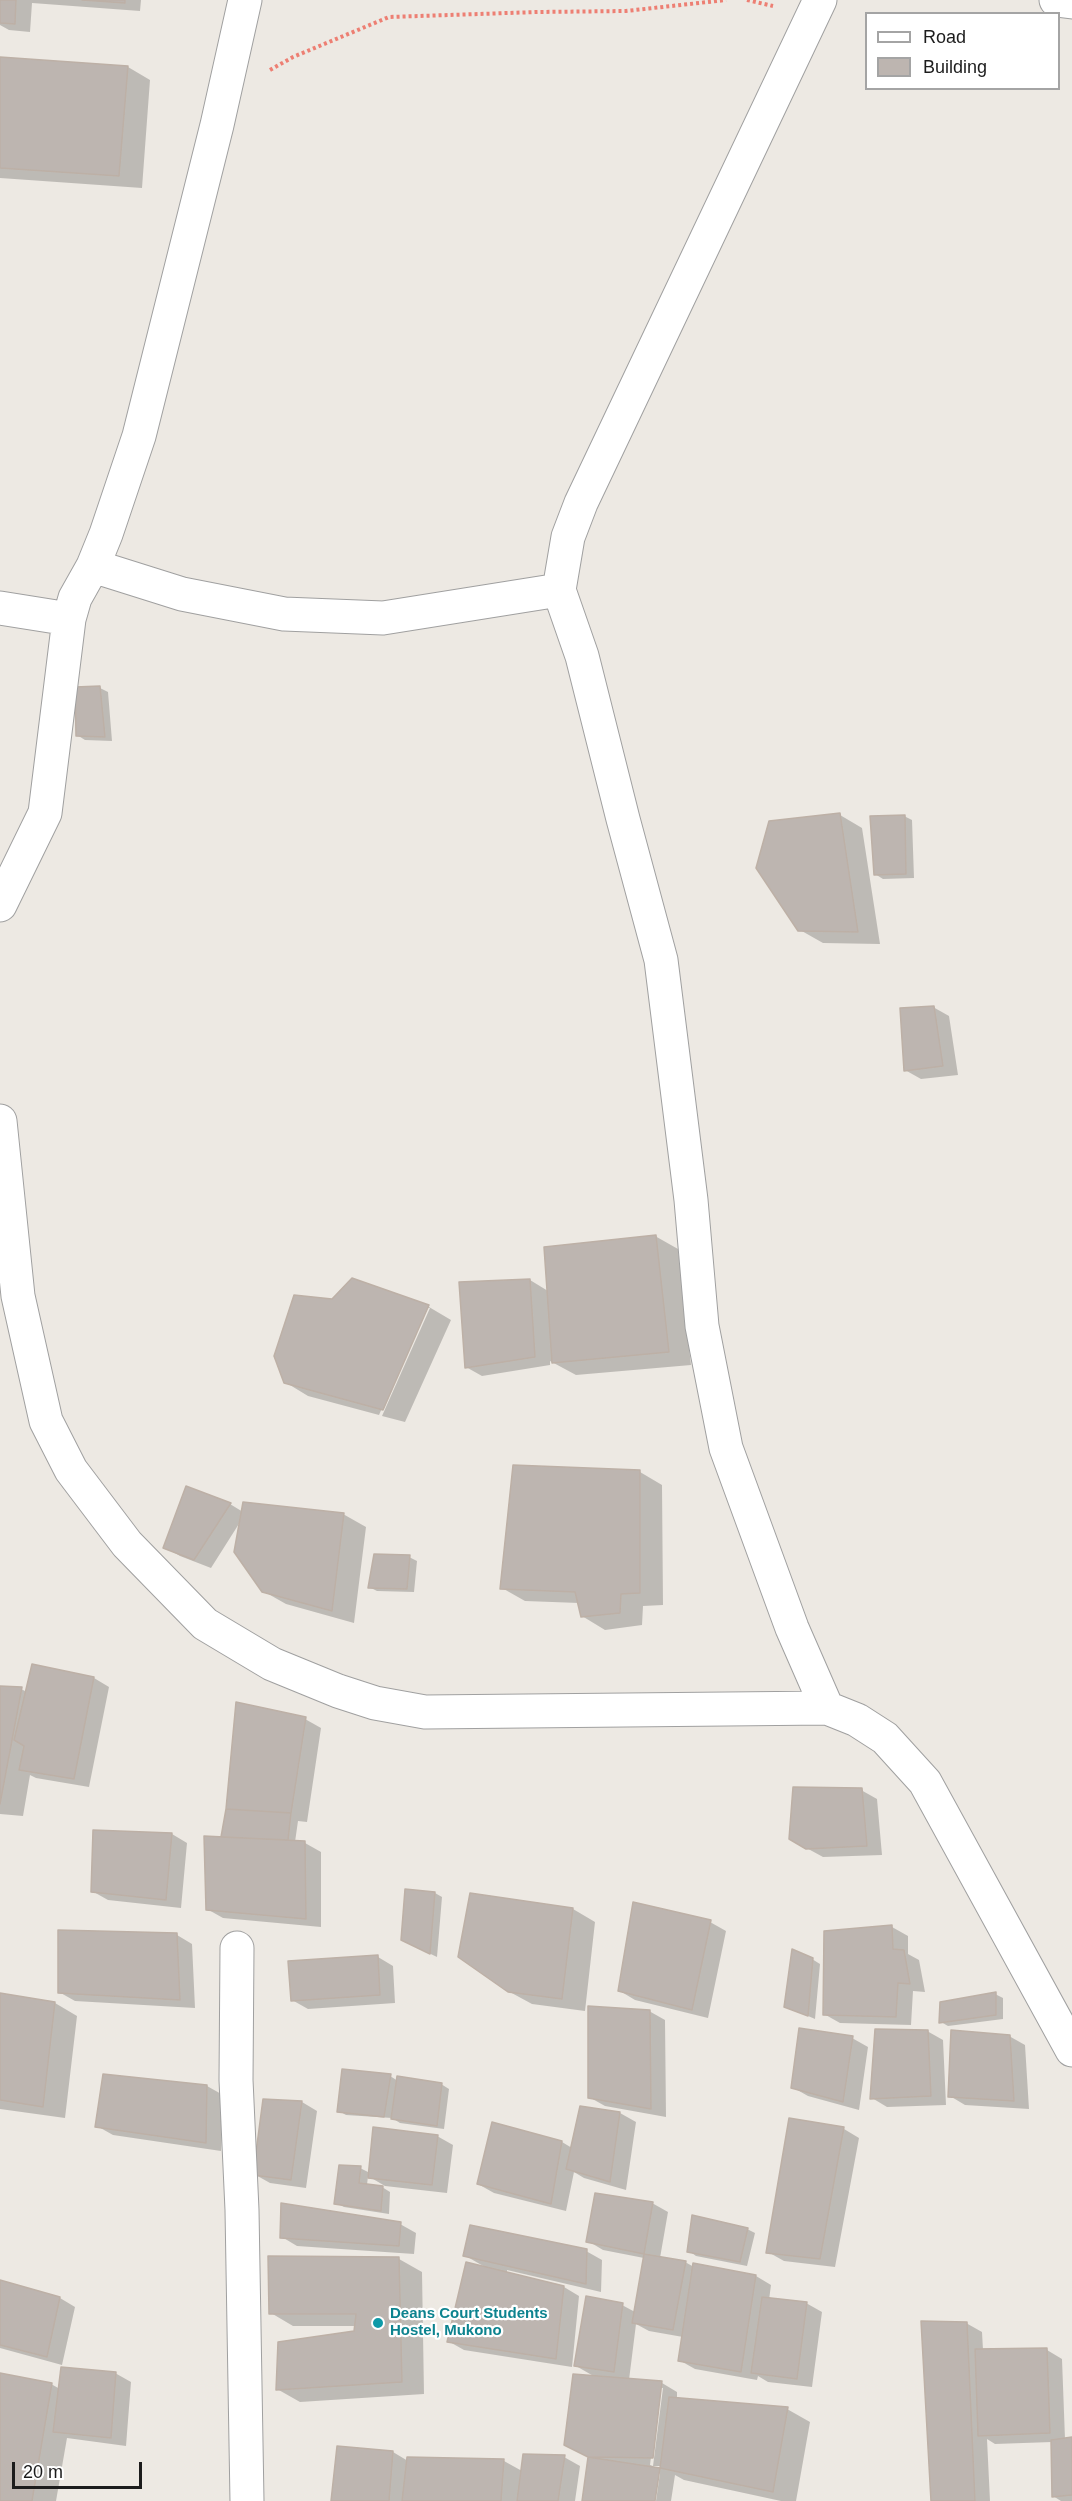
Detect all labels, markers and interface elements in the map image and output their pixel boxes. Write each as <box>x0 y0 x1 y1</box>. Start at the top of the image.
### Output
legend <box>865 12 1060 90</box>
text: Road <box>923 27 966 47</box>
text: Building <box>923 57 987 77</box>
place label: Deans Court Students Hostel, Mukono <box>390 2305 548 2340</box>
marker: Deans Court Students Hostel, Mukono <box>371 2316 385 2330</box>
scale bar <box>15 2450 146 2488</box>
text: 20 m <box>23 2462 63 2482</box>

